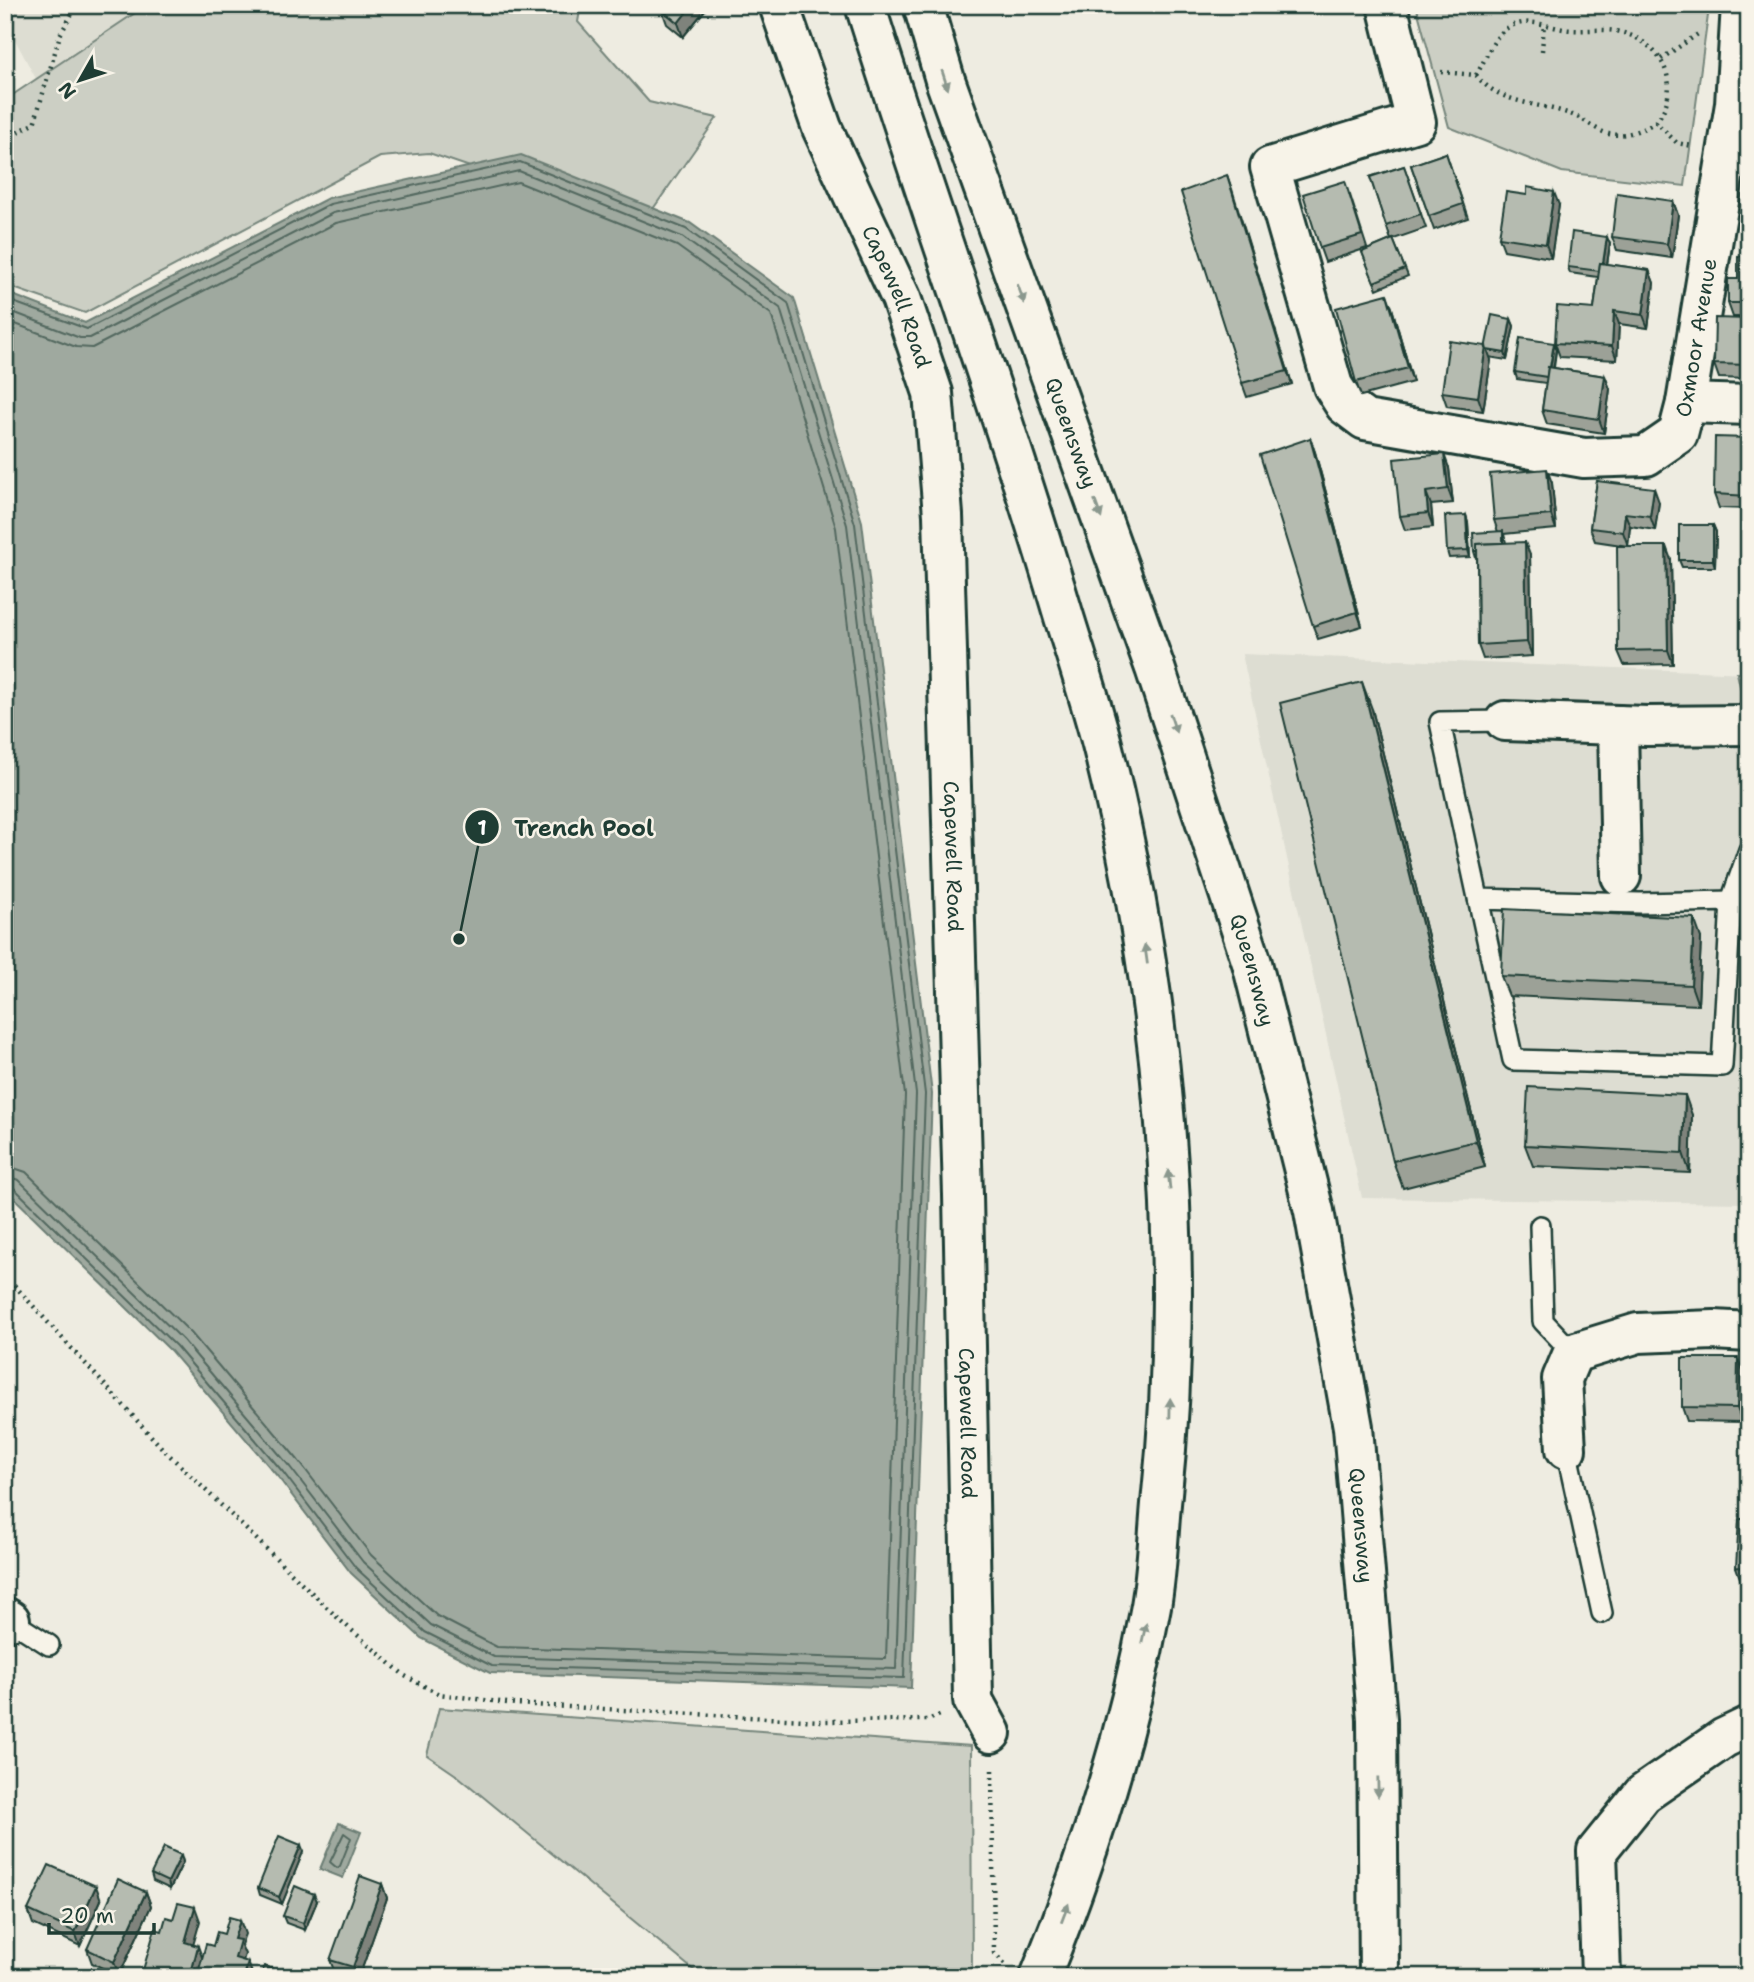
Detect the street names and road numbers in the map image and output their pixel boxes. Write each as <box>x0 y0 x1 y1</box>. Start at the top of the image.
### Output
street label: Capewell Road <box>855 221 938 372</box>
street label: Oxmoor Avenue <box>1669 256 1724 420</box>
street label: Queensway <box>1038 374 1104 492</box>
street label: Capewell Road <box>937 780 969 933</box>
street label: Queensway <box>1223 910 1281 1029</box>
street label: Capewell Road <box>952 1347 983 1499</box>
street label: Queensway <box>1342 1467 1380 1584</box>

